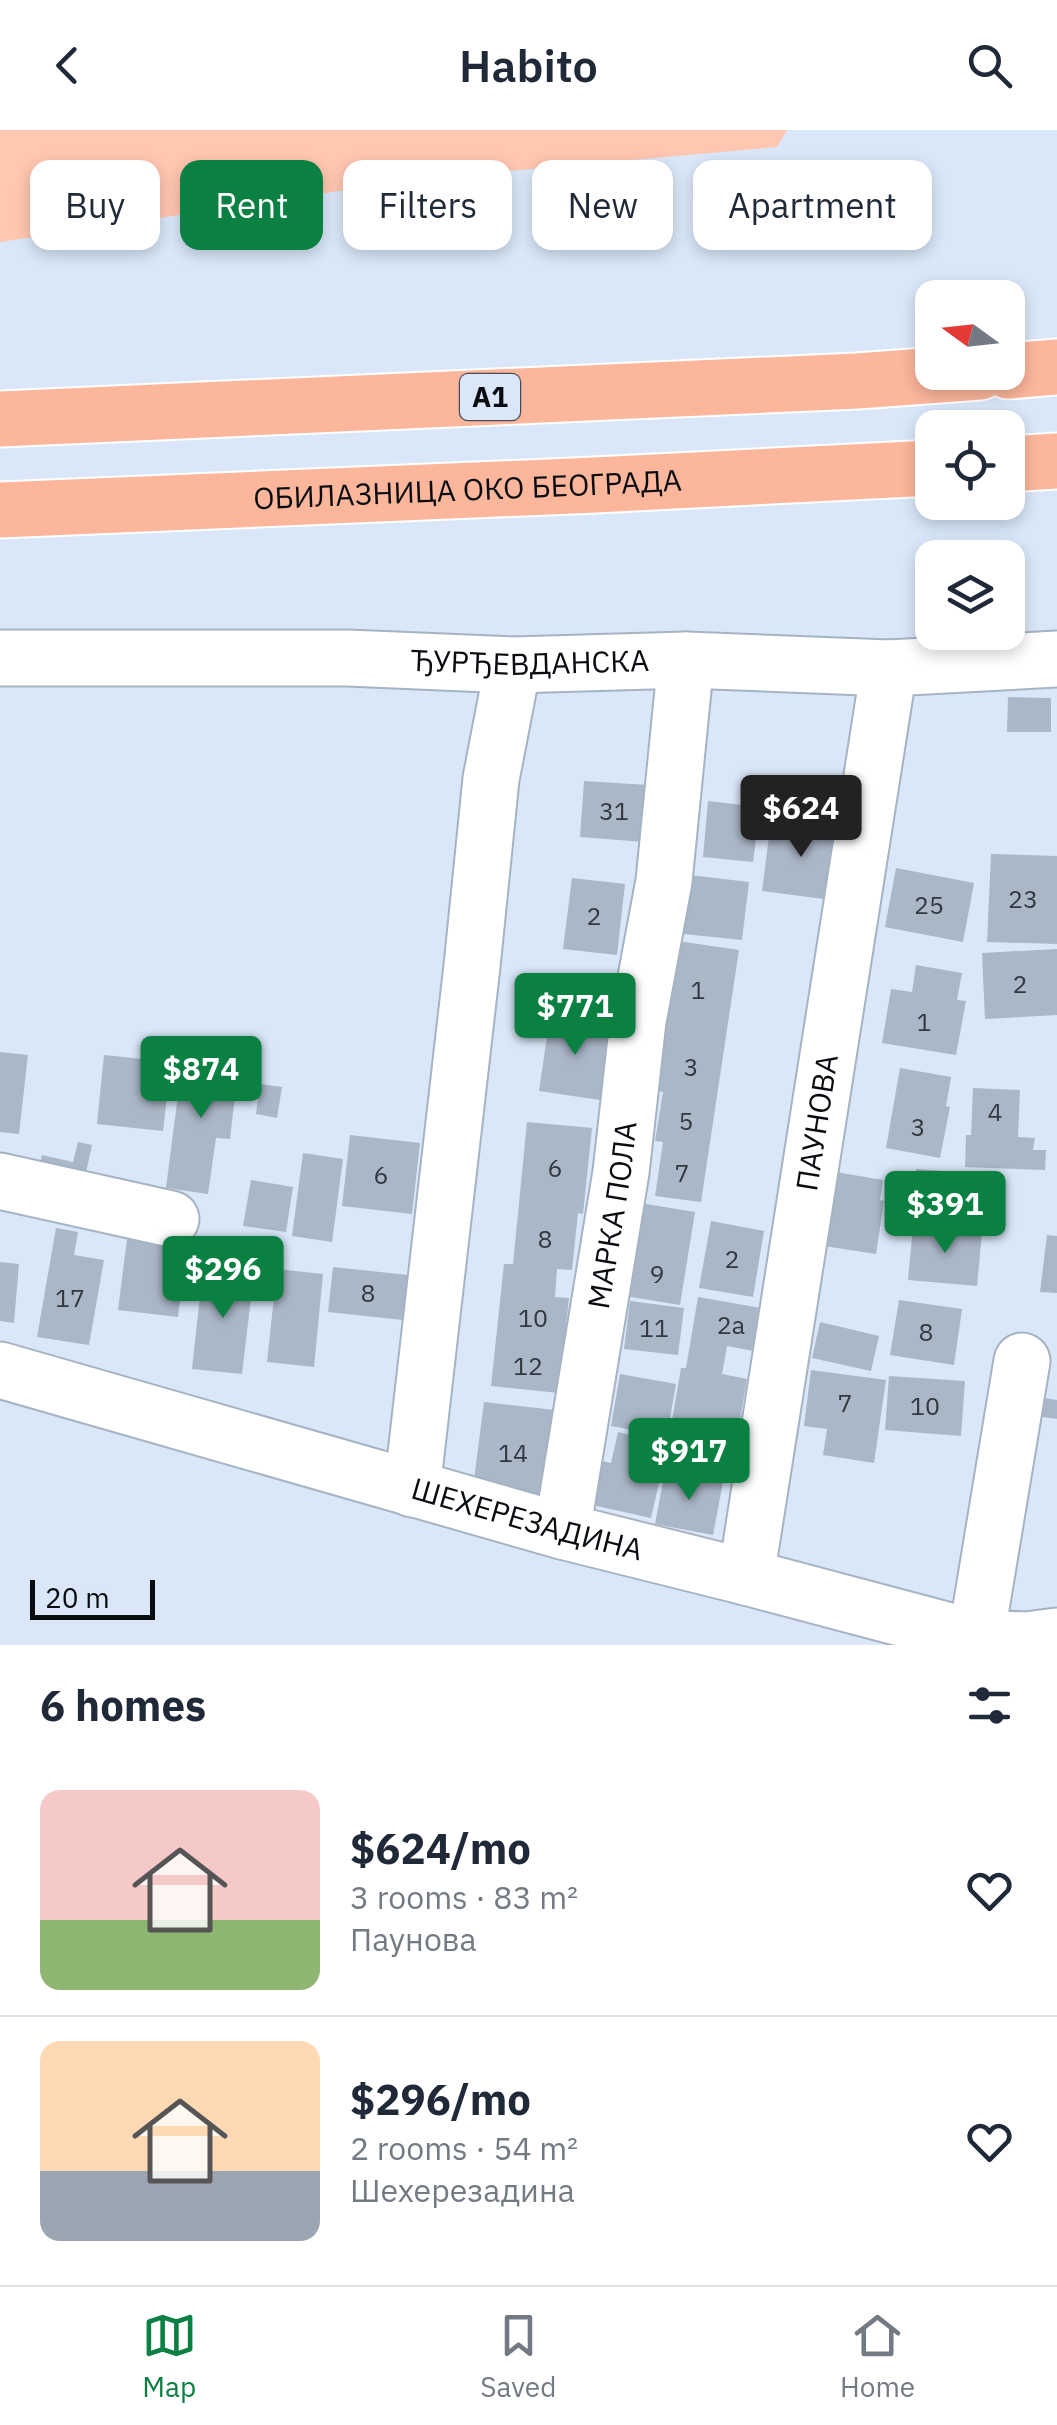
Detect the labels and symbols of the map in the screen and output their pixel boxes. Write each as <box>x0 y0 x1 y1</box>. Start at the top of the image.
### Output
north arrow <box>915 280 1025 390</box>
road number: A1 <box>460 374 520 420</box>
street label: ОБИЛАЗНИЦА ОКО БЕОГРАДА <box>253 460 683 517</box>
street label: ЂУРЂЕВДАНСКА <box>410 640 650 683</box>
pin: $624 <box>742 775 860 860</box>
house number: 31 <box>599 794 629 827</box>
house number: 23 <box>1008 882 1038 915</box>
house number: 25 <box>914 888 944 921</box>
house number: 2 <box>586 899 602 932</box>
house number: 2 <box>1012 967 1028 1000</box>
pin: $771 <box>516 973 634 1058</box>
house number: 1 <box>690 973 706 1006</box>
house number: 1 <box>916 1005 932 1038</box>
pin: $874 <box>142 1036 260 1121</box>
house number: 3 <box>683 1050 699 1083</box>
street label: ПАУНОВА <box>786 1051 846 1193</box>
house number: 4 <box>987 1095 1003 1128</box>
house number: 5 <box>678 1104 694 1137</box>
house number: 3 <box>910 1110 926 1143</box>
street label: МАРКА ПОЛА <box>578 1119 645 1311</box>
house number: 6 <box>547 1151 563 1184</box>
house number: 7 <box>674 1156 690 1189</box>
house number: 6 <box>373 1158 389 1191</box>
pin: $391 <box>886 1171 1004 1256</box>
house number: 8 <box>537 1222 553 1255</box>
pin: $296 <box>164 1236 282 1321</box>
house number: 2 <box>724 1242 740 1275</box>
house number: 9 <box>649 1257 665 1290</box>
house number: 8 <box>360 1276 376 1309</box>
house number: 17 <box>55 1281 85 1314</box>
house number: 10 <box>518 1301 548 1334</box>
house number: 2a <box>717 1308 745 1341</box>
house number: 11 <box>639 1311 669 1344</box>
house number: 8 <box>918 1315 934 1348</box>
house number: 12 <box>513 1349 543 1382</box>
house number: 7 <box>837 1386 853 1419</box>
house number: 10 <box>910 1389 940 1422</box>
pin: $917 <box>630 1418 748 1503</box>
house number: 14 <box>498 1436 528 1469</box>
street label: ШЕХЕРЕЗАДИНА <box>407 1468 647 1568</box>
scale bar <box>30 1575 155 1620</box>

